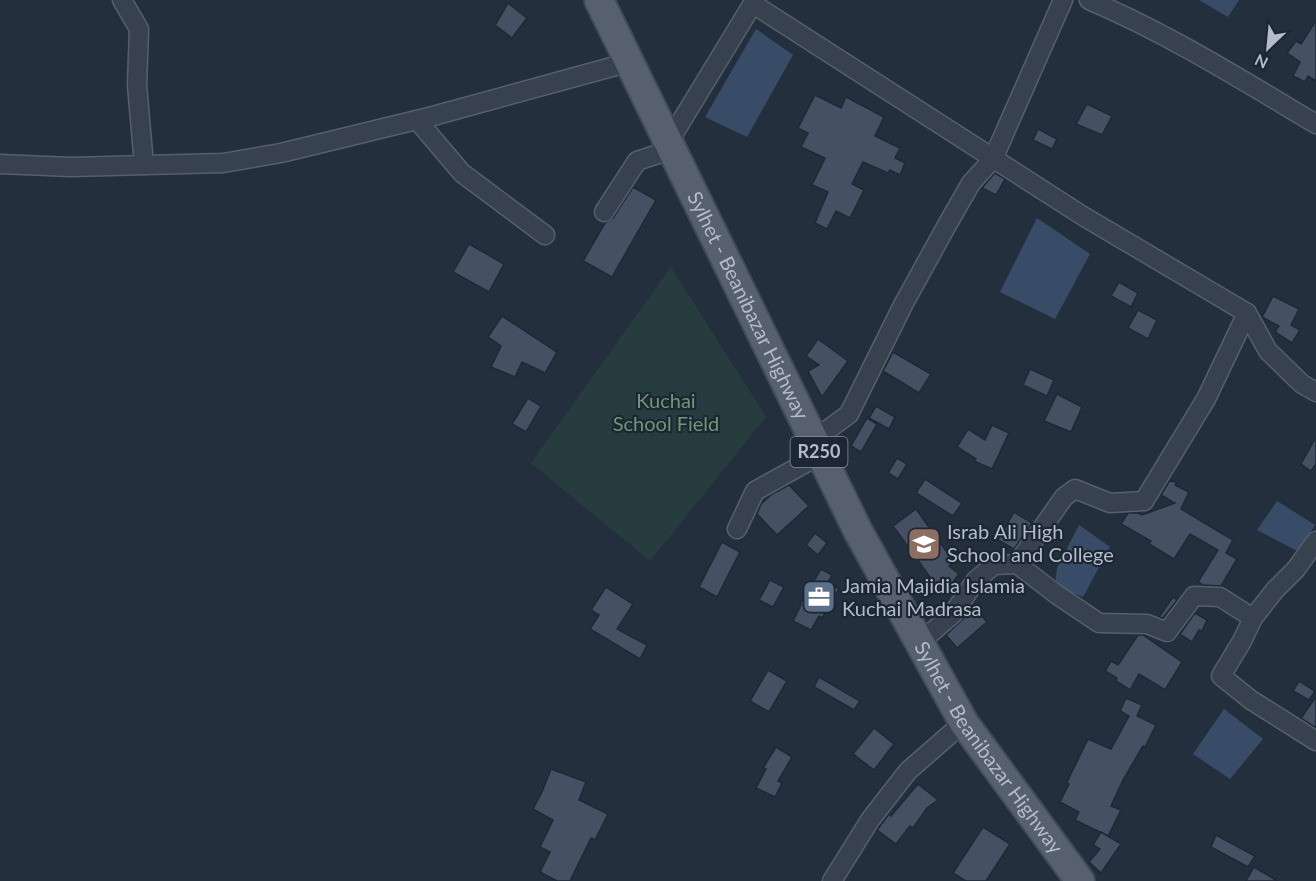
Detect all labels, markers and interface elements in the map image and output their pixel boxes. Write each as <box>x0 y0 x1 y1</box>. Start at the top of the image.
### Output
north arrow <box>1238 18 1298 78</box>
text: N <box>1252 51 1271 73</box>
street label: Sylhet - Beanibazar Highway <box>683 187 815 424</box>
park label: Kuchai School Field <box>613 388 719 435</box>
road number: R250 <box>790 437 848 467</box>
place label: Israb Ali High School and College <box>947 519 1114 566</box>
school or university icon: Israb Ali High School and College <box>906 526 942 562</box>
place label: Jamia Majidia Islamia Kuchai Madrasa <box>842 573 1025 620</box>
office icon: Jamia Majidia Islamia Kuchai Madrasa <box>801 579 837 615</box>
street label: Sylhet - Beanibazar Highway <box>910 637 1069 858</box>

